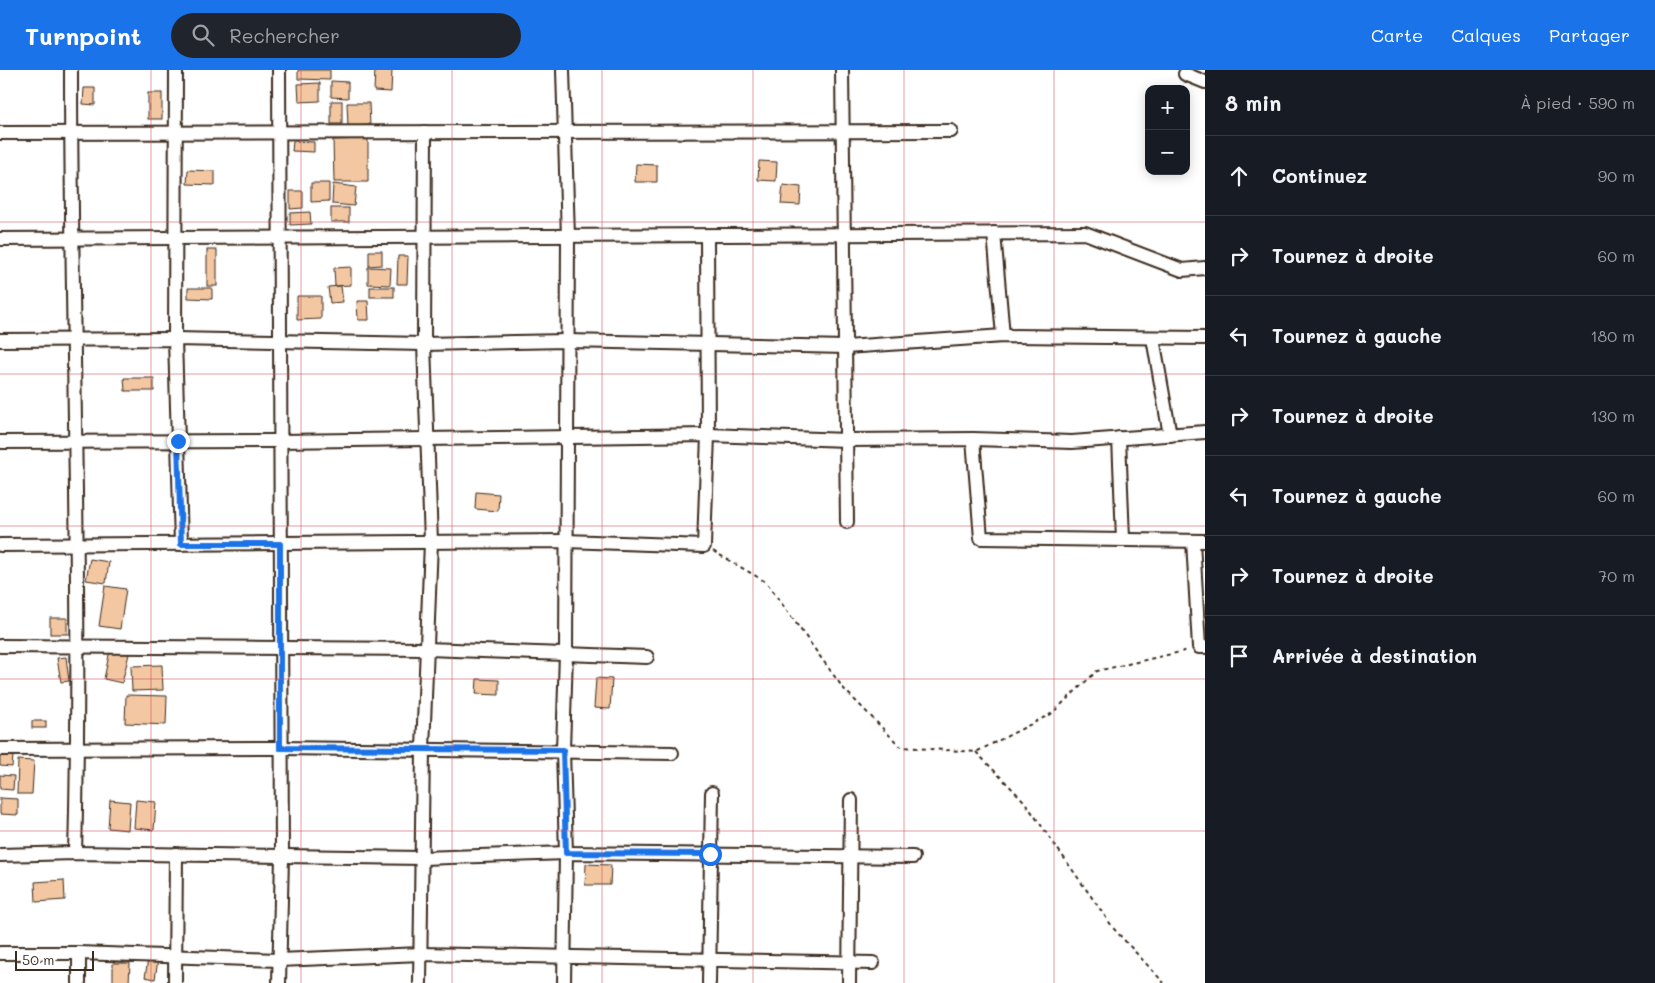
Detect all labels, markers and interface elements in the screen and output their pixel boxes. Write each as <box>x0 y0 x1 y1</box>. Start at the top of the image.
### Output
search box <box>171 13 521 58</box>
text: Turnpoint <box>25 20 141 51</box>
icon: search <box>189 21 217 49</box>
text: Rechercher <box>229 23 340 48</box>
text: Carte <box>1371 23 1423 47</box>
text: Calques <box>1451 23 1521 47</box>
text: Partager <box>1549 23 1630 47</box>
map controls <box>1145 85 1190 175</box>
button: + <box>1145 85 1190 130</box>
text: 8 min <box>1225 89 1281 116</box>
text: À pied · 590 m <box>1520 92 1635 113</box>
button: − <box>1145 130 1190 175</box>
icon: ahead <box>1225 162 1253 190</box>
text: Continuez <box>1272 163 1367 188</box>
text: 90 m <box>1598 165 1635 186</box>
icon: right <box>1225 242 1253 270</box>
text: Tournez à droite <box>1272 243 1434 268</box>
text: 60 m <box>1598 245 1635 266</box>
icon: left <box>1225 322 1253 350</box>
text: Tournez à gauche <box>1272 323 1441 348</box>
text: 180 m <box>1590 325 1635 346</box>
icon: right <box>1225 402 1253 430</box>
text: Tournez à droite <box>1272 403 1434 428</box>
text: 130 m <box>1591 405 1635 426</box>
route end <box>167 430 190 453</box>
icon: left <box>1225 482 1253 510</box>
text: Tournez à gauche <box>1272 483 1441 508</box>
text: 60 m <box>1598 485 1635 506</box>
icon: right <box>1225 562 1253 590</box>
text: Tournez à droite <box>1272 563 1434 588</box>
text: 70 m <box>1598 565 1635 586</box>
icon: arrive <box>1225 642 1253 670</box>
text: Arrivée à destination <box>1272 643 1477 668</box>
route start <box>699 843 722 866</box>
scale bar <box>15 948 94 971</box>
text: 50 m <box>22 950 54 969</box>

